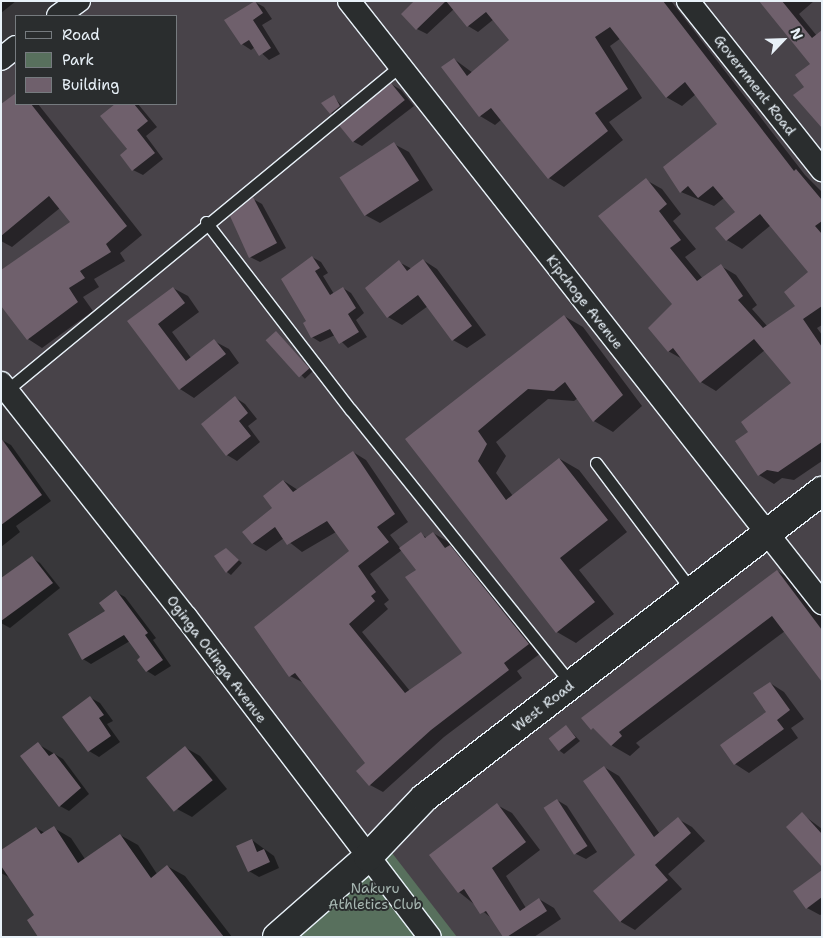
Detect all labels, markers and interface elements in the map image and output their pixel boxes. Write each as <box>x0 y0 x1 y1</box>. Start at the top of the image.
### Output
legend <box>15 15 178 105</box>
north arrow <box>758 15 808 65</box>
text: Road <box>62 25 100 45</box>
text: N <box>786 25 807 43</box>
street label: Government Road <box>711 31 799 139</box>
text: Park <box>62 50 94 70</box>
text: Building <box>62 75 119 95</box>
street label: Kipchoge Avenue <box>543 252 627 352</box>
street label: Oginga Odinga Avenue <box>164 592 270 726</box>
street label: West Road <box>509 677 577 735</box>
park label: Nakuru Athletics Club <box>328 880 422 912</box>

